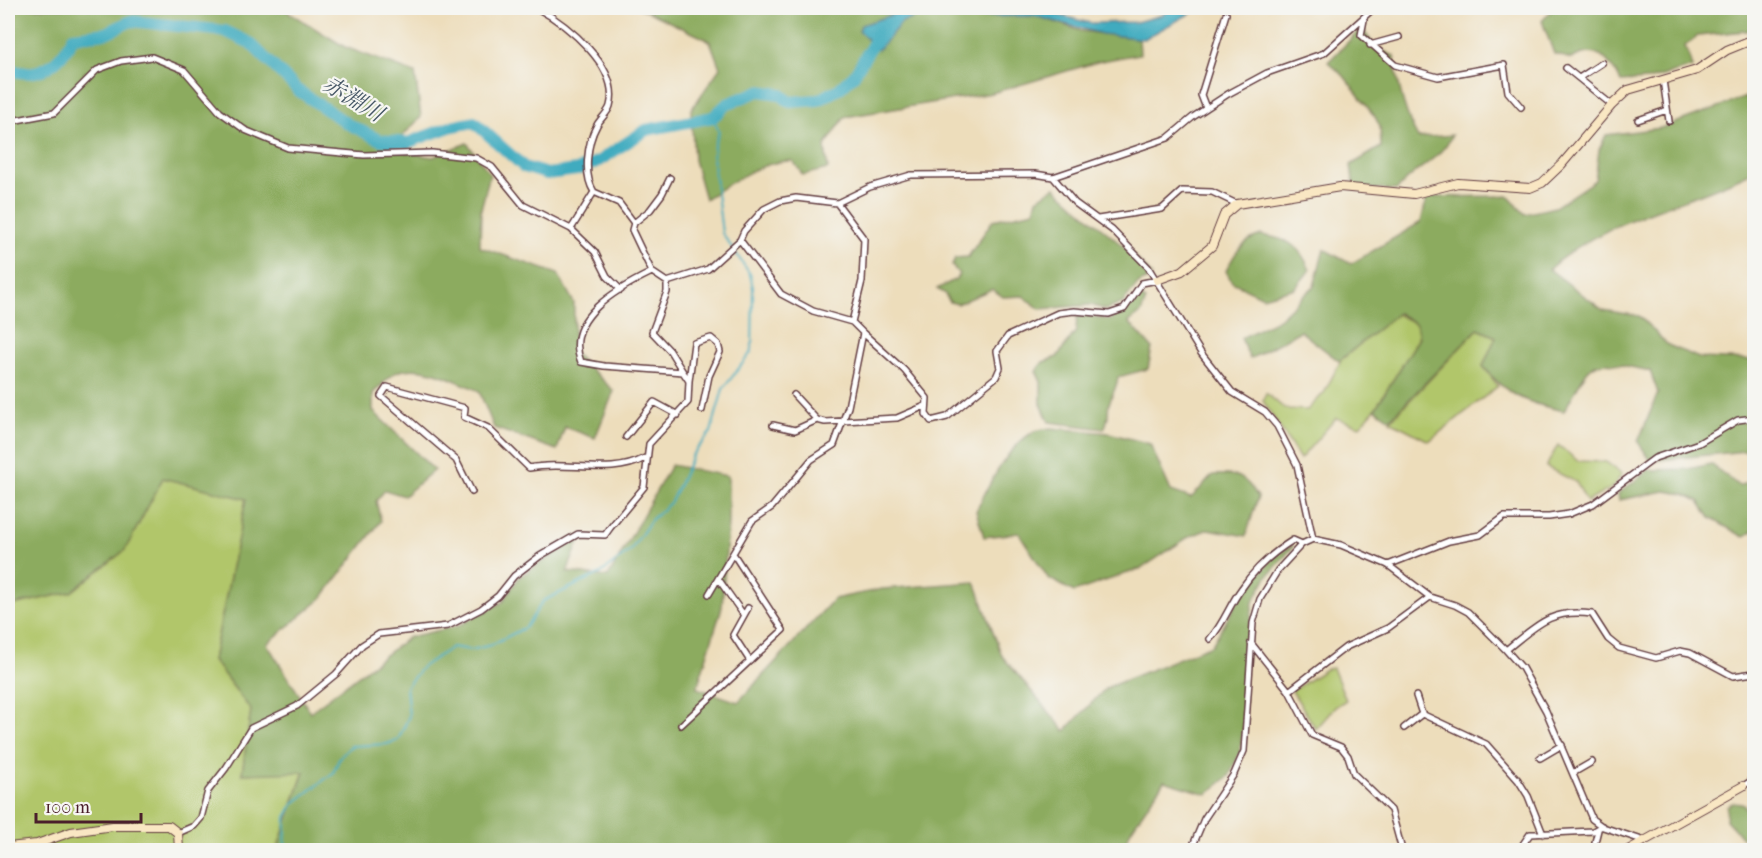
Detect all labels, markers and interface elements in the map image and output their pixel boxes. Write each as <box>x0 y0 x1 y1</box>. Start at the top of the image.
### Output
water label: 赤淵川 <box>318 71 390 128</box>
scale bar <box>36 786 141 824</box>
text: 100 m <box>45 797 90 818</box>

